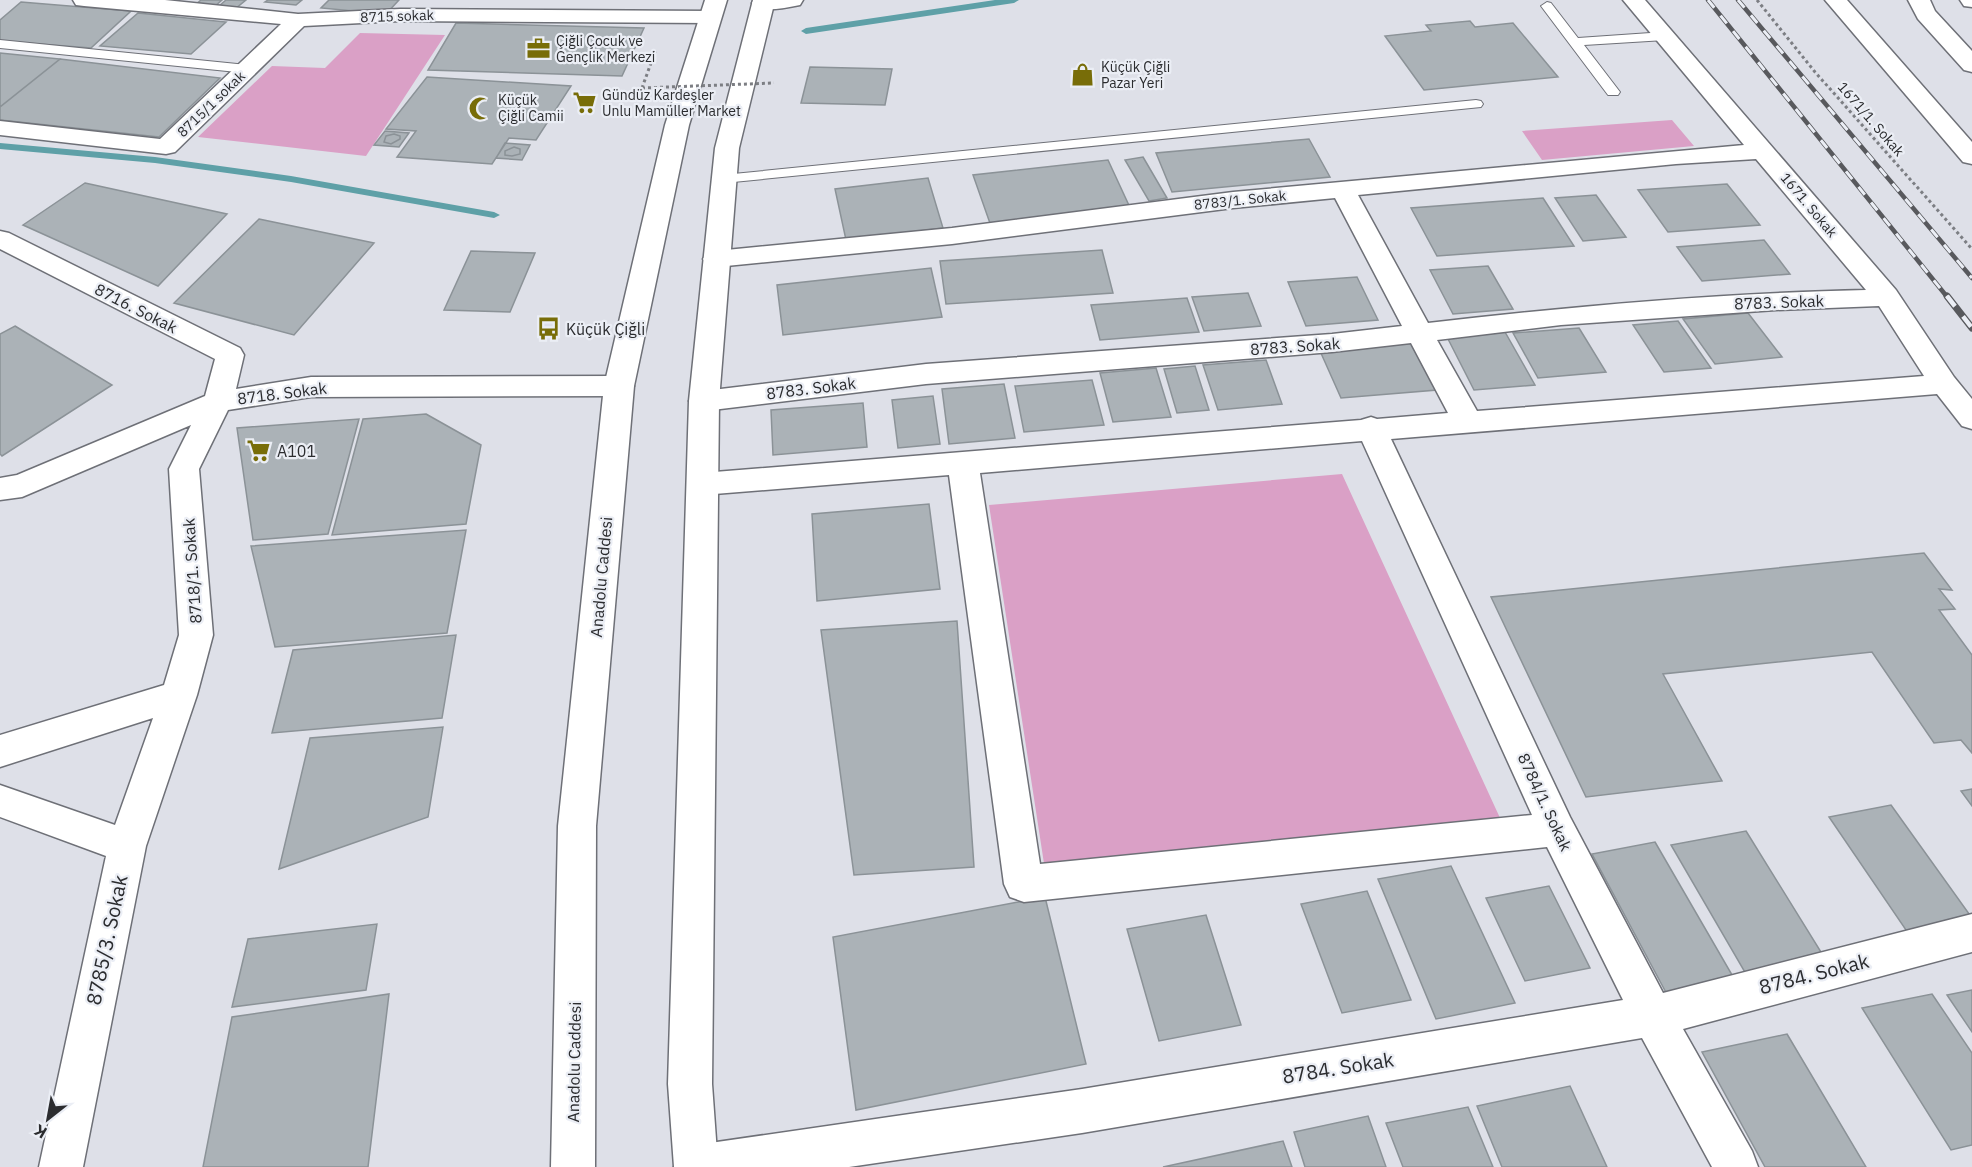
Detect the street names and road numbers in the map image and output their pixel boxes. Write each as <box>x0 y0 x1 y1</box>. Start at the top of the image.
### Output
street label: 8715 sokak <box>360 6 435 26</box>
street label: 8715/1 sokak <box>173 67 249 141</box>
street label: 1671/1. Sokak <box>1834 78 1909 160</box>
street label: 1671. Sokak <box>1777 169 1842 241</box>
street label: 8783/1. Sokak <box>1193 186 1288 214</box>
street label: 8716. Sokak <box>91 279 181 338</box>
street label: 8783. Sokak <box>1734 290 1825 314</box>
street label: 8783. Sokak <box>1249 333 1341 359</box>
street label: 8783. Sokak <box>765 373 857 403</box>
street label: 8718. Sokak <box>236 378 328 408</box>
street label: Anadolu Caddesi <box>586 516 616 638</box>
street label: 8718/1. Sokak <box>178 517 206 624</box>
street label: 8784/1. Sokak <box>1514 750 1577 855</box>
street label: 8785/3. Sokak <box>80 872 134 1007</box>
street label: 8784. Sokak <box>1756 947 1872 1000</box>
street label: Anadolu Caddesi <box>563 1001 585 1123</box>
street label: 8784. Sokak <box>1280 1045 1396 1090</box>

